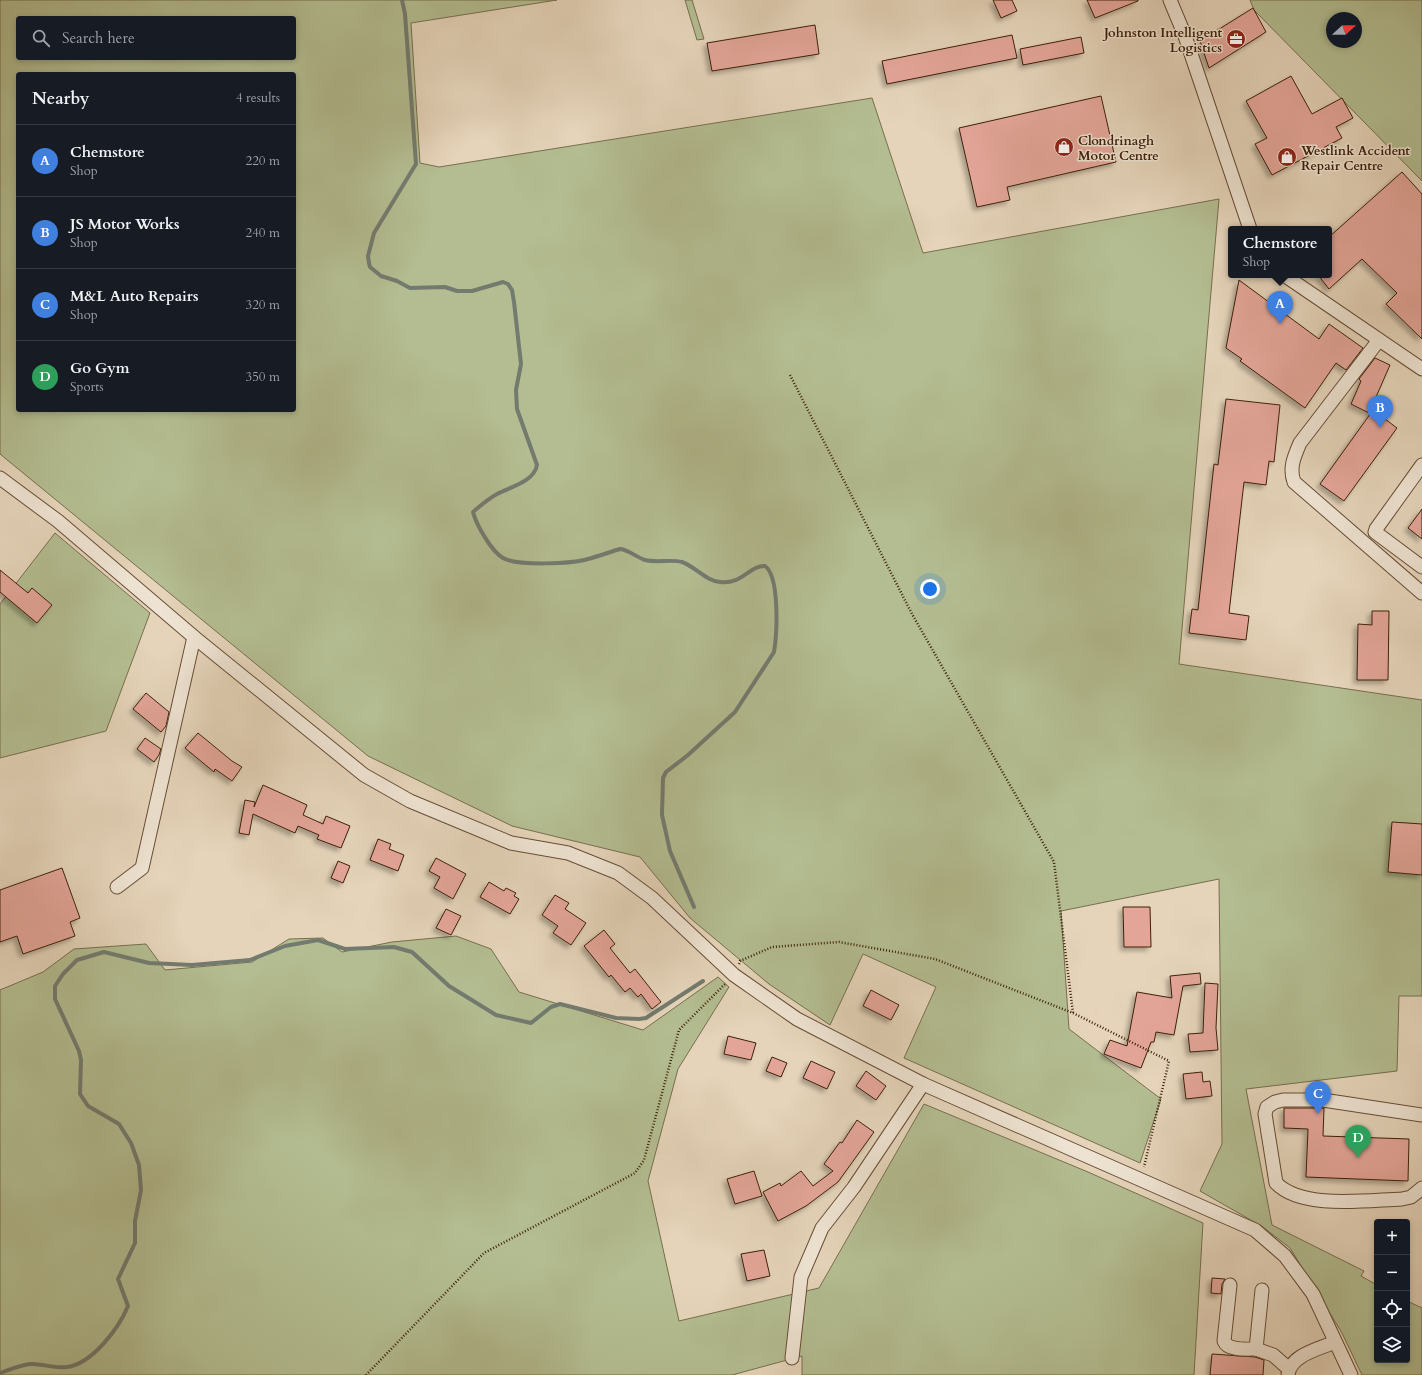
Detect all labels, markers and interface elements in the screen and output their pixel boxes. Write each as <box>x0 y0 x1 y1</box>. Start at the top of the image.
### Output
north arrow <box>1326 12 1362 48</box>
search box <box>16 16 296 60</box>
place label: Johnston Intelligent Logistics <box>1102 24 1222 57</box>
icon: search <box>30 27 52 49</box>
text: Search here <box>62 28 135 48</box>
office icon: Johnston Intelligent Logistics <box>1225 28 1247 50</box>
text: Nearby <box>32 87 89 110</box>
text: 4 results <box>236 89 280 107</box>
place label: Clondrinagh Motor Centre <box>1078 132 1159 165</box>
shop icon: Clondrinagh Motor Centre <box>1053 136 1075 158</box>
text: Chemstore <box>70 142 145 162</box>
place label: Westlink Accident Repair Centre <box>1300 142 1410 175</box>
shop icon: Westlink Accident Repair Centre <box>1276 146 1298 168</box>
text: A <box>40 152 50 170</box>
text: 220 m <box>246 152 280 170</box>
text: Shop <box>70 162 98 180</box>
text: JS Motor Works <box>70 214 180 234</box>
text: B <box>40 224 50 242</box>
text: 240 m <box>246 224 280 242</box>
popup <box>1228 226 1332 278</box>
text: Chemstore <box>1243 233 1317 253</box>
text: Shop <box>70 234 98 252</box>
text: Shop <box>1243 253 1270 271</box>
text: M&L Auto Repairs <box>70 286 198 306</box>
pin: A <box>1267 291 1293 324</box>
text: C <box>40 296 50 314</box>
text: 320 m <box>246 296 280 314</box>
text: Shop <box>70 306 98 324</box>
text: Go Gym <box>70 358 130 378</box>
text: D <box>39 368 51 386</box>
text: 350 m <box>246 368 280 386</box>
text: Sports <box>70 378 104 396</box>
pin: B <box>1367 395 1393 428</box>
your location <box>920 579 940 599</box>
pin: C <box>1305 1081 1331 1114</box>
pin: D <box>1345 1125 1371 1158</box>
map controls <box>1374 1219 1410 1363</box>
button: + <box>1374 1219 1410 1255</box>
button: − <box>1374 1255 1410 1291</box>
button: locate <box>1374 1291 1410 1327</box>
button: layers <box>1374 1327 1410 1363</box>

